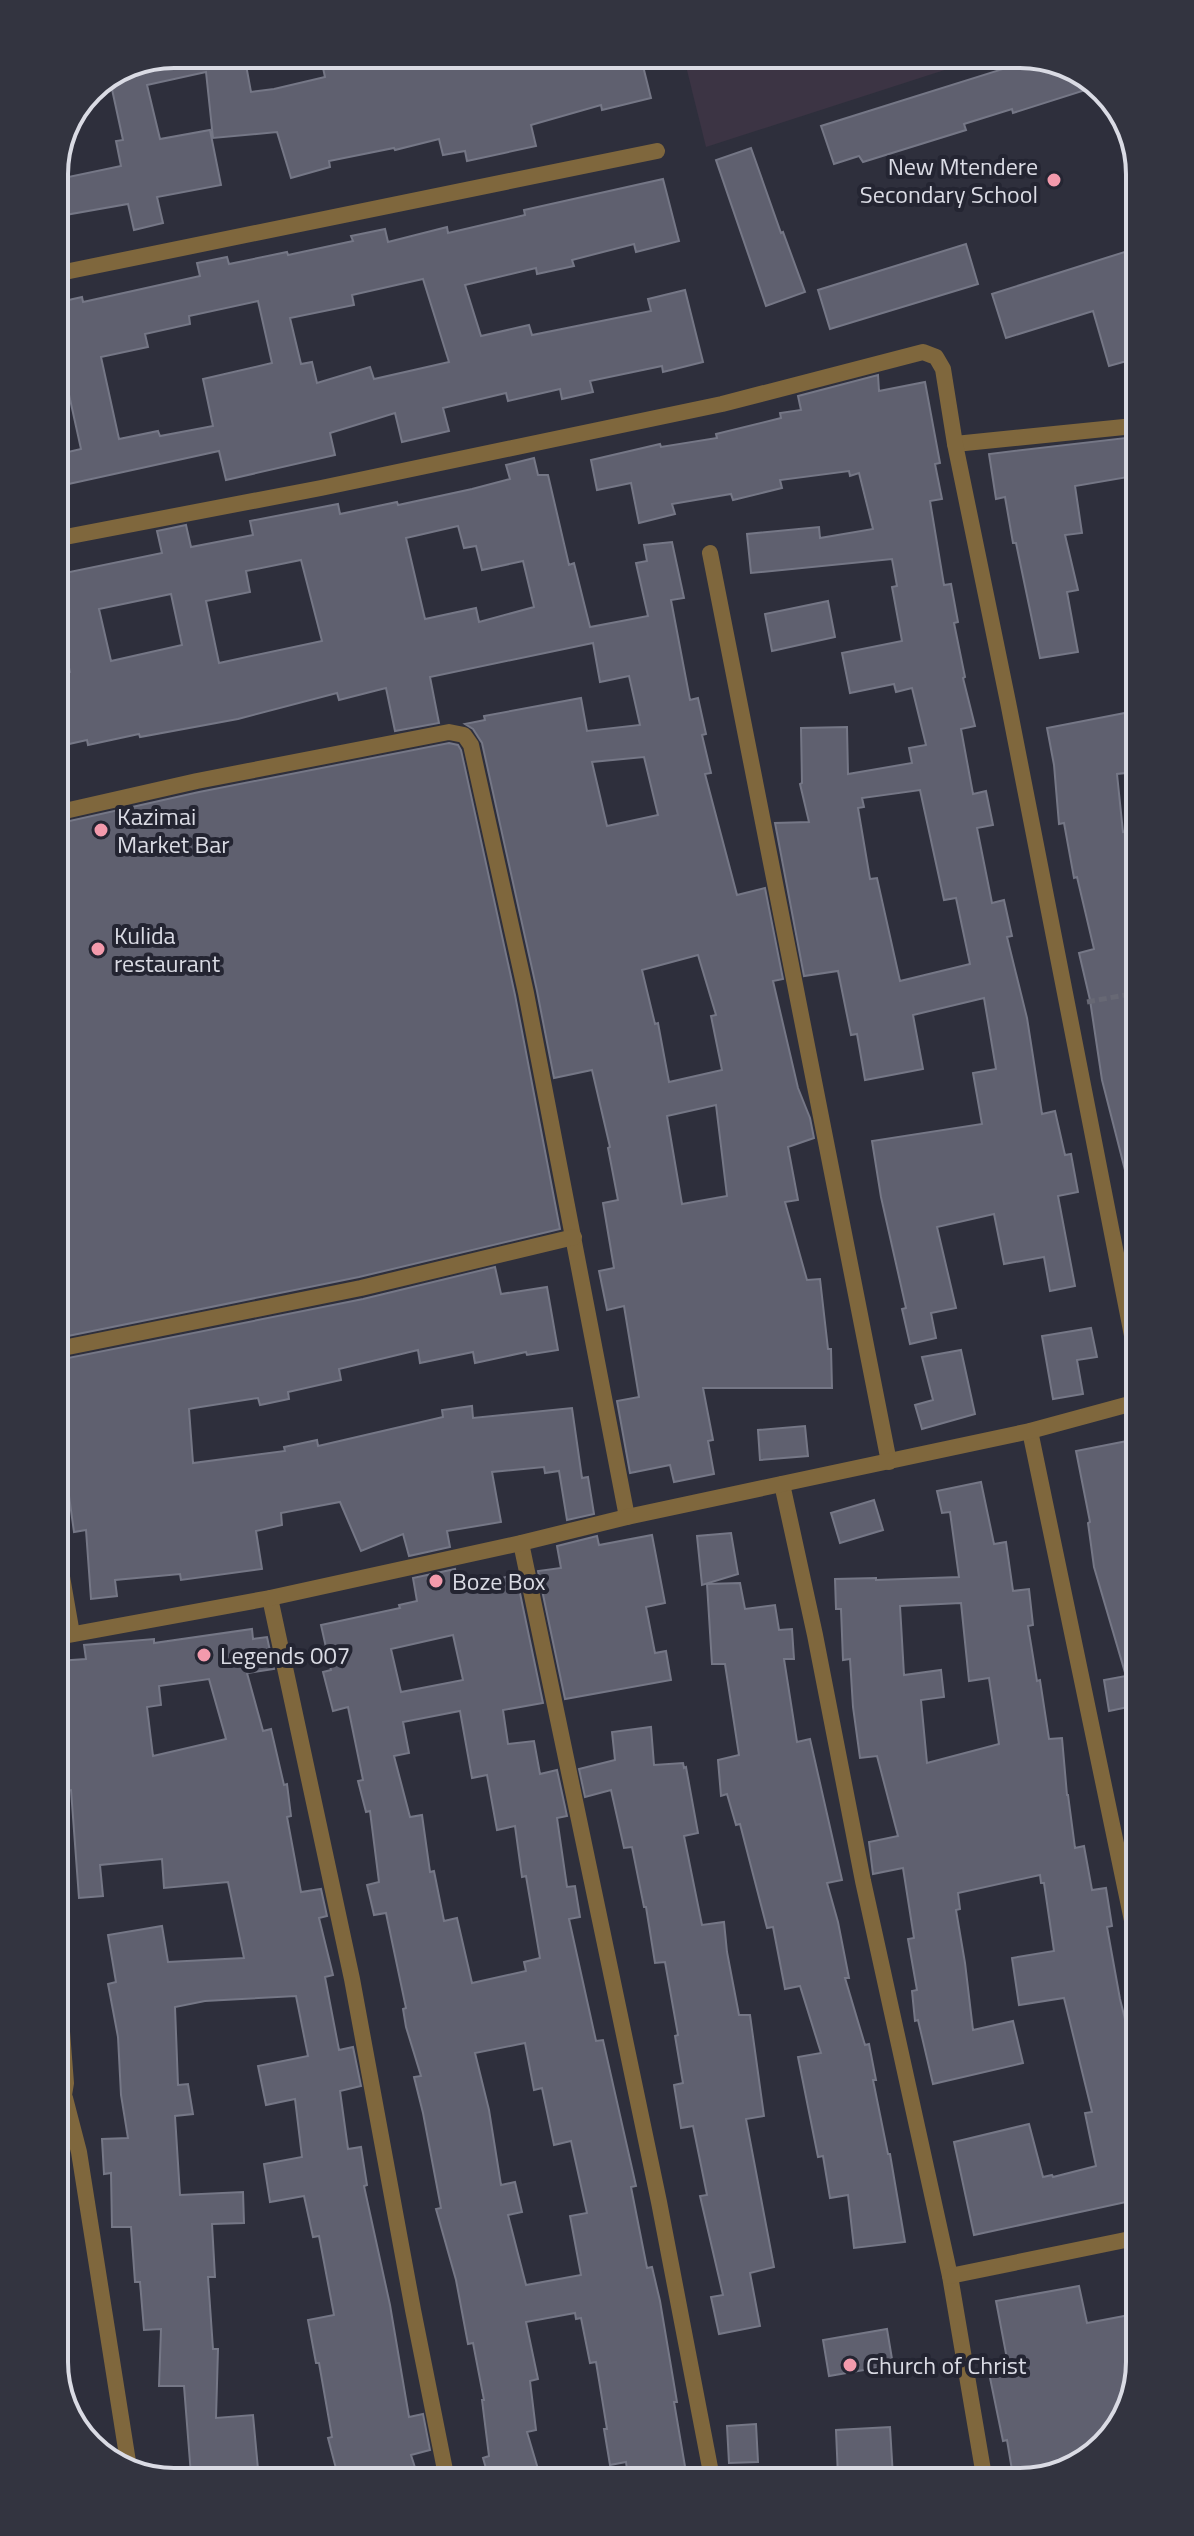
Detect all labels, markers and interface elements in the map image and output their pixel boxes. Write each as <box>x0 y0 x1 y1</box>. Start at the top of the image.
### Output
place label: New Mtendere Secondary School <box>860 148 1038 212</box>
marker: New Mtendere Secondary School <box>1045 171 1063 189</box>
place label: Kazimai Market Bar <box>117 798 230 862</box>
marker: Kazimai Market Bar <box>92 821 110 839</box>
place label: Kulida restaurant <box>114 917 221 981</box>
marker: Kulida restaurant <box>89 940 107 958</box>
place label: Boze Box <box>452 1563 546 1599</box>
marker: Boze Box <box>427 1572 445 1590</box>
place label: Legends 007 <box>220 1637 350 1673</box>
marker: Legends 007 <box>195 1646 213 1664</box>
place label: Church of Christ <box>866 2347 1027 2383</box>
marker: Church of Christ <box>841 2356 859 2374</box>

